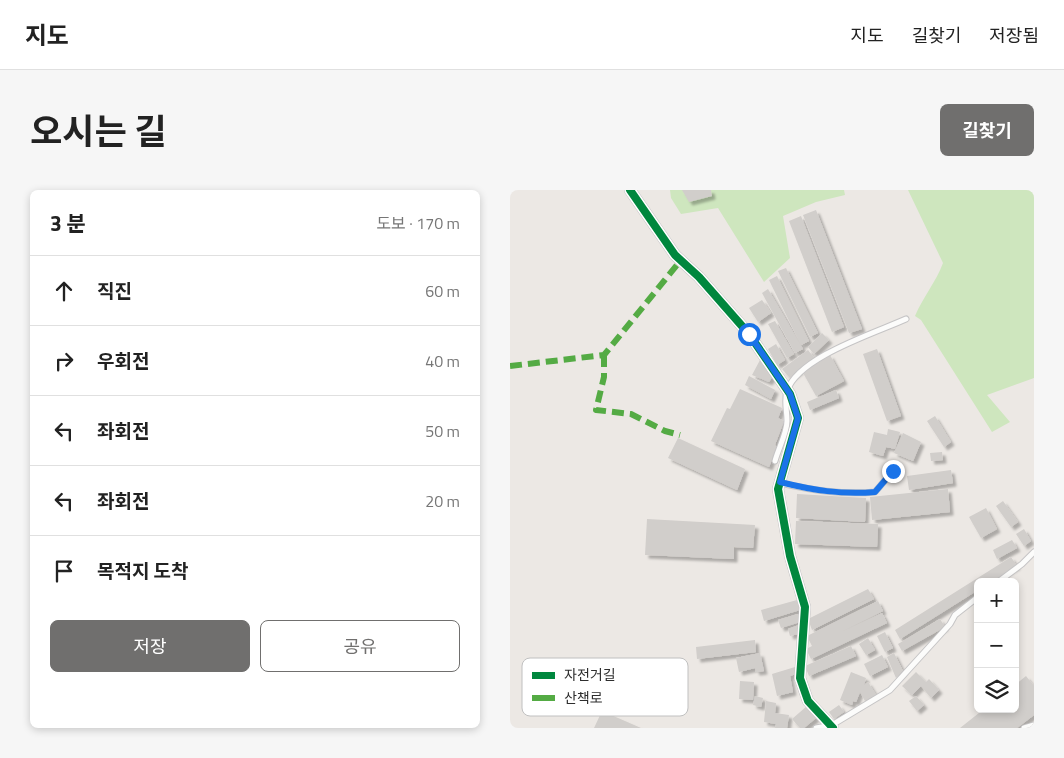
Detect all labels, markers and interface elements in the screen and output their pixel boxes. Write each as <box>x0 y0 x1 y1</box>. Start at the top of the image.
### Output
text: 지도 <box>25 17 69 53</box>
text: 지도 <box>851 22 884 49</box>
text: 길찾기 <box>912 22 961 49</box>
text: 저장됨 <box>989 22 1039 49</box>
text: 오시는 길 <box>30 104 167 158</box>
button: 길찾기 <box>940 104 1034 156</box>
text: 3 분 <box>50 207 86 239</box>
text: 도보 · 170 m <box>376 211 460 235</box>
text: 직진 <box>97 276 132 305</box>
icon: ahead <box>50 277 78 305</box>
text: 60 m <box>425 279 460 303</box>
route start <box>738 323 761 346</box>
text: 우회전 <box>97 346 149 375</box>
icon: right <box>50 347 78 375</box>
text: 40 m <box>425 349 460 373</box>
text: 좌회전 <box>97 416 149 445</box>
icon: left <box>50 417 78 445</box>
text: 50 m <box>425 419 460 443</box>
route end <box>882 460 905 483</box>
text: 좌회전 <box>97 486 149 515</box>
icon: left <box>50 487 78 515</box>
text: 20 m <box>425 489 460 513</box>
text: 목적지 도착 <box>97 556 189 585</box>
icon: arrive <box>50 557 78 585</box>
map controls <box>974 578 1019 713</box>
button: + <box>974 578 1019 623</box>
button: 저장 <box>50 620 250 672</box>
button: 공유 <box>260 620 460 672</box>
button: − <box>974 623 1019 668</box>
legend <box>522 658 688 716</box>
text: 자전거길 <box>564 664 616 685</box>
button: layers <box>974 668 1019 713</box>
text: 산책로 <box>564 687 603 708</box>

